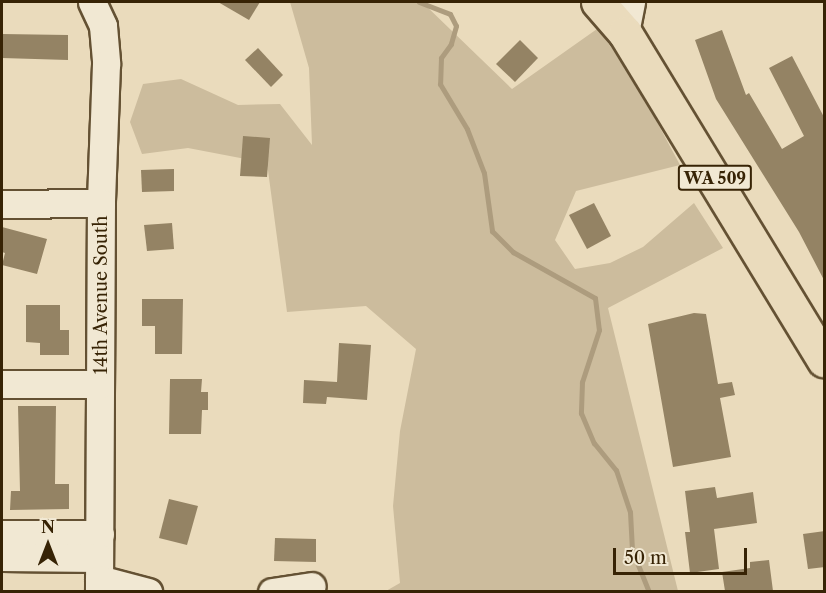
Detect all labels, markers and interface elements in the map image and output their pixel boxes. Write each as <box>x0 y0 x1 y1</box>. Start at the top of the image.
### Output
road number: WA 509 <box>678 165 752 191</box>
street label: 14th Avenue South <box>90 215 112 375</box>
north arrow <box>18 515 78 575</box>
text: N <box>41 517 55 537</box>
scale bar <box>616 536 750 574</box>
text: 50 m <box>624 547 667 569</box>

